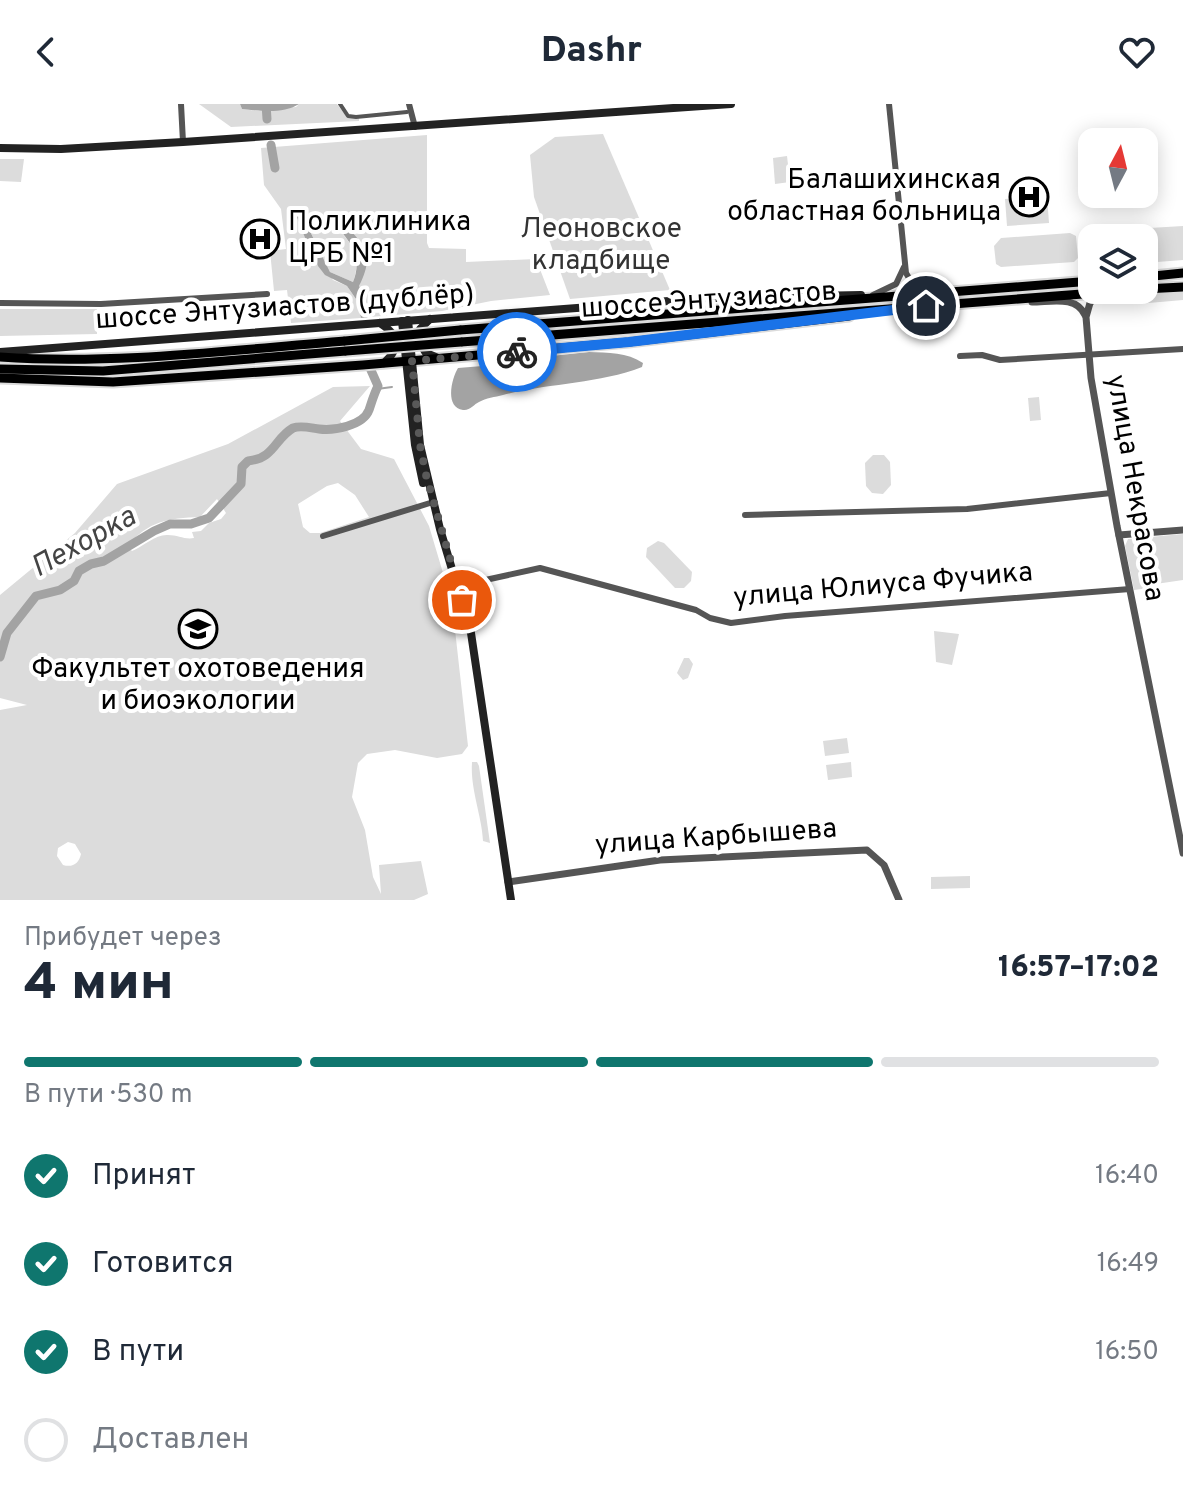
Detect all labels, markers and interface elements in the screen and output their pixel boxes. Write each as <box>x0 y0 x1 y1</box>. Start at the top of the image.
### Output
text: Dashr <box>541 29 642 75</box>
icon: back <box>24 30 68 74</box>
icon: heart <box>1115 30 1159 74</box>
north arrow <box>1078 128 1158 208</box>
map controls <box>1078 128 1158 304</box>
place label: Балашихинская областная больница <box>727 163 1001 231</box>
hospital icon: Балашихинская областная больница <box>1008 176 1050 218</box>
place label: Поликлиника ЦРБ №1 <box>288 205 471 273</box>
park label: Леоновское кладбище <box>520 212 682 280</box>
hospital icon: Поликлиника ЦРБ №1 <box>239 218 281 260</box>
button: layers <box>1078 224 1158 304</box>
pin <box>892 272 960 340</box>
street label: шоссе Энтузиастов <box>580 274 838 328</box>
street label: шоссе Энтузиастов (дублёр) <box>94 277 476 339</box>
icon: home <box>904 284 948 328</box>
courier <box>477 312 557 392</box>
icon: bike <box>495 330 539 374</box>
street label: улица Некрасова <box>1096 372 1172 604</box>
water label: Пехорка <box>25 499 143 587</box>
street label: улица Юлиуса Фучика <box>732 555 1034 617</box>
pin <box>428 566 496 634</box>
icon: bag <box>440 578 484 622</box>
school or university icon: Факультет охотоведения и биоэкологии <box>177 608 219 650</box>
place label: Факультет охотоведения и биоэкологии <box>31 652 365 720</box>
street label: улица Карбышева <box>594 812 838 864</box>
text: Прибудет через <box>24 922 222 955</box>
text: 16:57–17:02 <box>998 950 1159 987</box>
text: 4 мин <box>24 952 174 1018</box>
text: В пути · 530 m <box>24 1079 193 1112</box>
icon: check <box>24 1154 68 1198</box>
text: Принят <box>92 1158 196 1195</box>
text: 16:40 <box>1095 1160 1159 1193</box>
icon: check <box>24 1242 68 1286</box>
text: Готовится <box>92 1246 234 1283</box>
text: 16:49 <box>1097 1248 1159 1281</box>
icon: check <box>24 1330 68 1374</box>
text: В пути <box>92 1334 184 1371</box>
text: 16:50 <box>1095 1336 1159 1369</box>
text: Доставлен <box>92 1422 249 1459</box>

